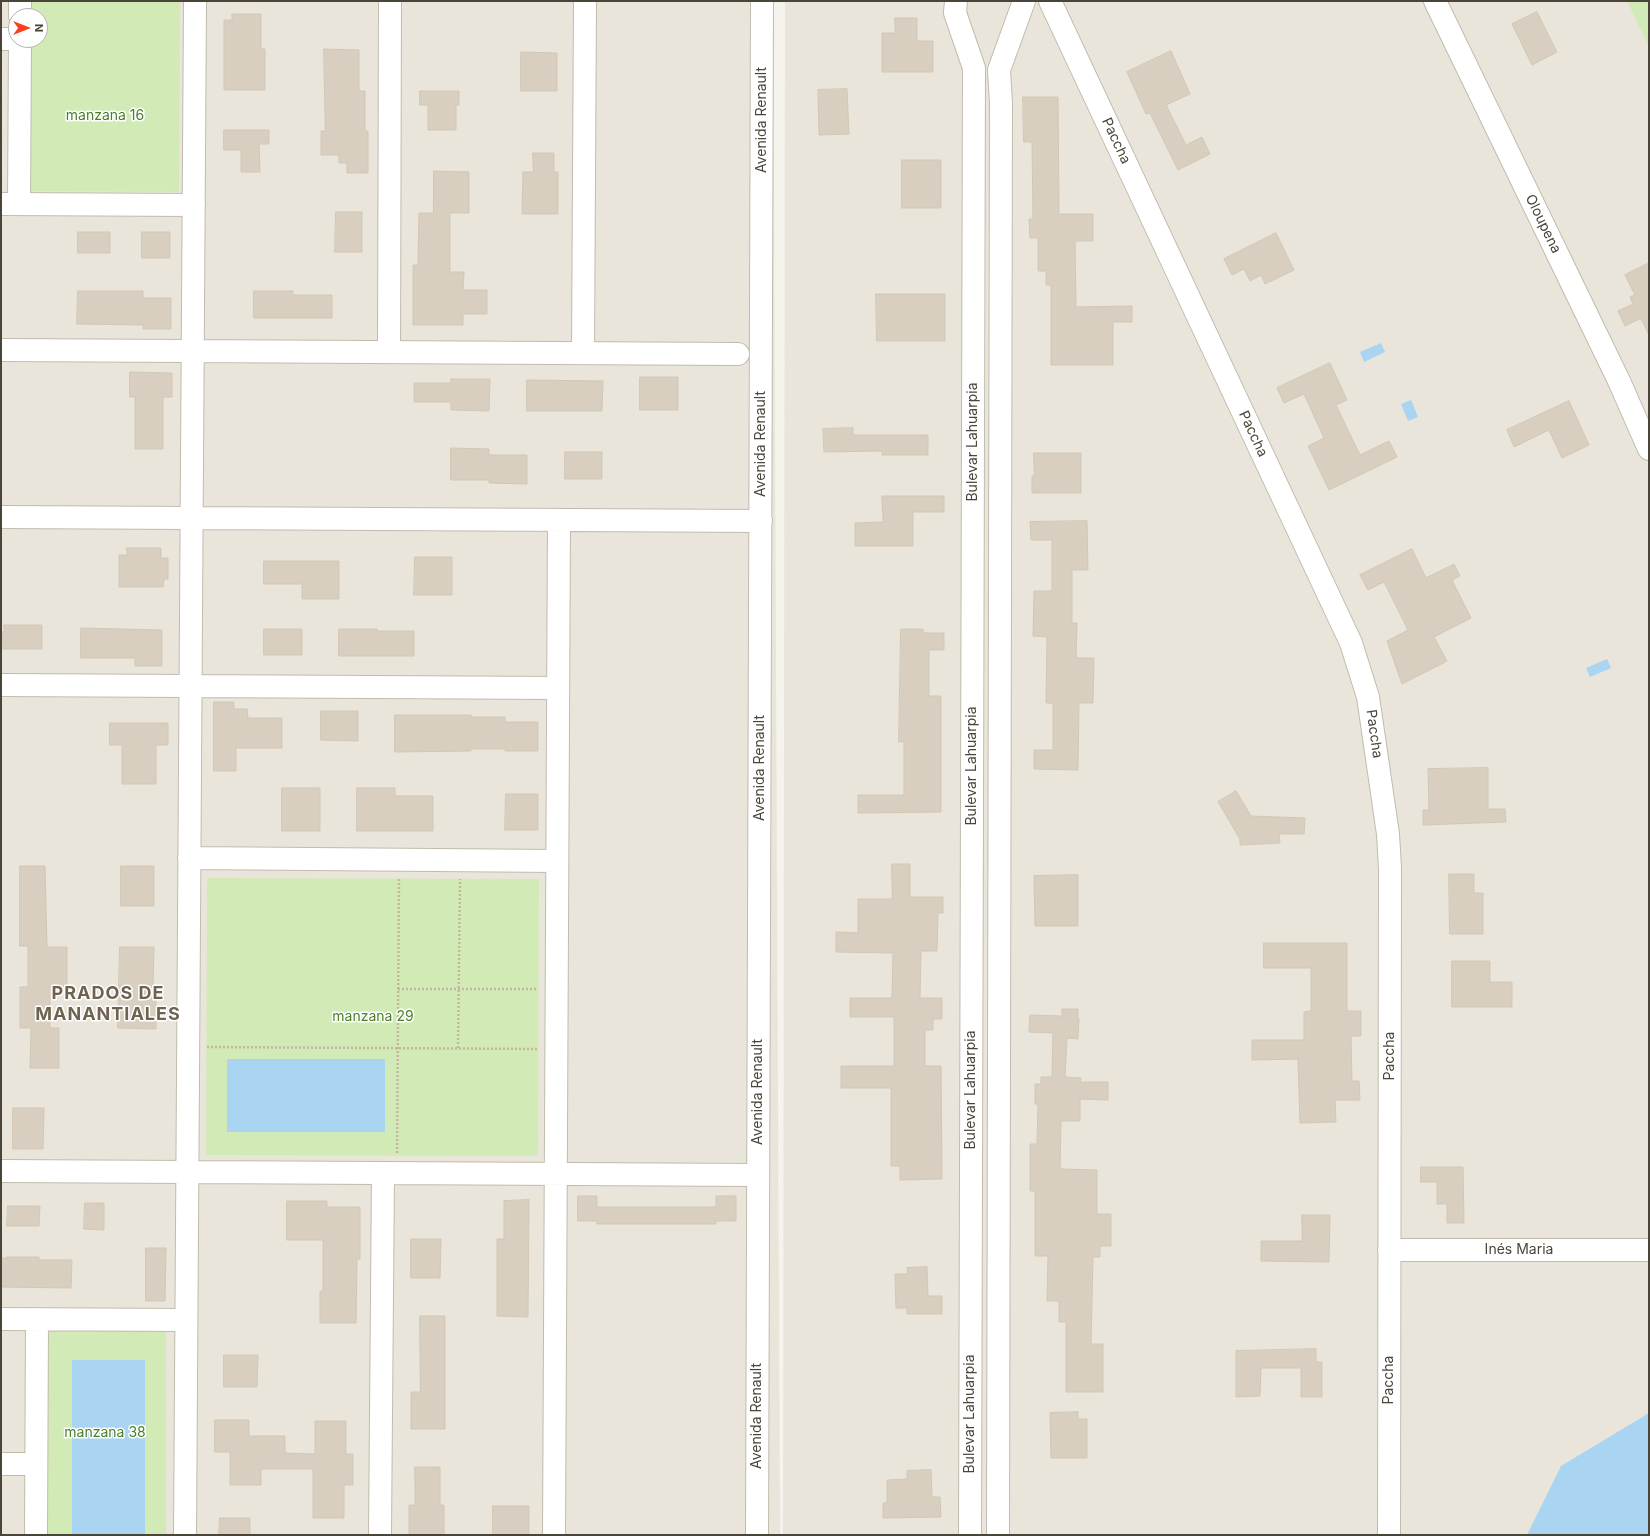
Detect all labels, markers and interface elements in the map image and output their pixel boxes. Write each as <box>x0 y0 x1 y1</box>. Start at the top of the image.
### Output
north arrow <box>8 8 48 48</box>
text: N <box>32 24 46 32</box>
street label: Avenida Renault <box>754 67 770 173</box>
park label: manzana 16 <box>66 108 144 124</box>
street label: Paccha <box>1098 115 1134 167</box>
street label: Oloupena <box>1522 192 1564 256</box>
street label: Bulevar Lahuarpia <box>965 382 981 502</box>
street label: Avenida Renault <box>753 391 769 497</box>
street label: Paccha <box>1235 408 1271 460</box>
street label: Bulevar Lahuarpia <box>964 706 980 826</box>
street label: Paccha <box>1362 709 1386 759</box>
street label: Avenida Renault <box>752 715 768 821</box>
district label: PRADOS DE MANANTIALES <box>35 983 181 1026</box>
park label: manzana 29 <box>332 1009 414 1025</box>
street label: Bulevar Lahuarpia <box>963 1030 979 1150</box>
street label: Paccha <box>1382 1032 1398 1080</box>
street label: Avenida Renault <box>750 1039 766 1145</box>
street label: Inés Maria <box>1485 1242 1553 1258</box>
street label: Bulevar Lahuarpia <box>962 1354 978 1474</box>
street label: Paccha <box>1381 1356 1397 1404</box>
street label: Avenida Renault <box>749 1363 765 1469</box>
park label: manzana 38 <box>64 1425 146 1441</box>

